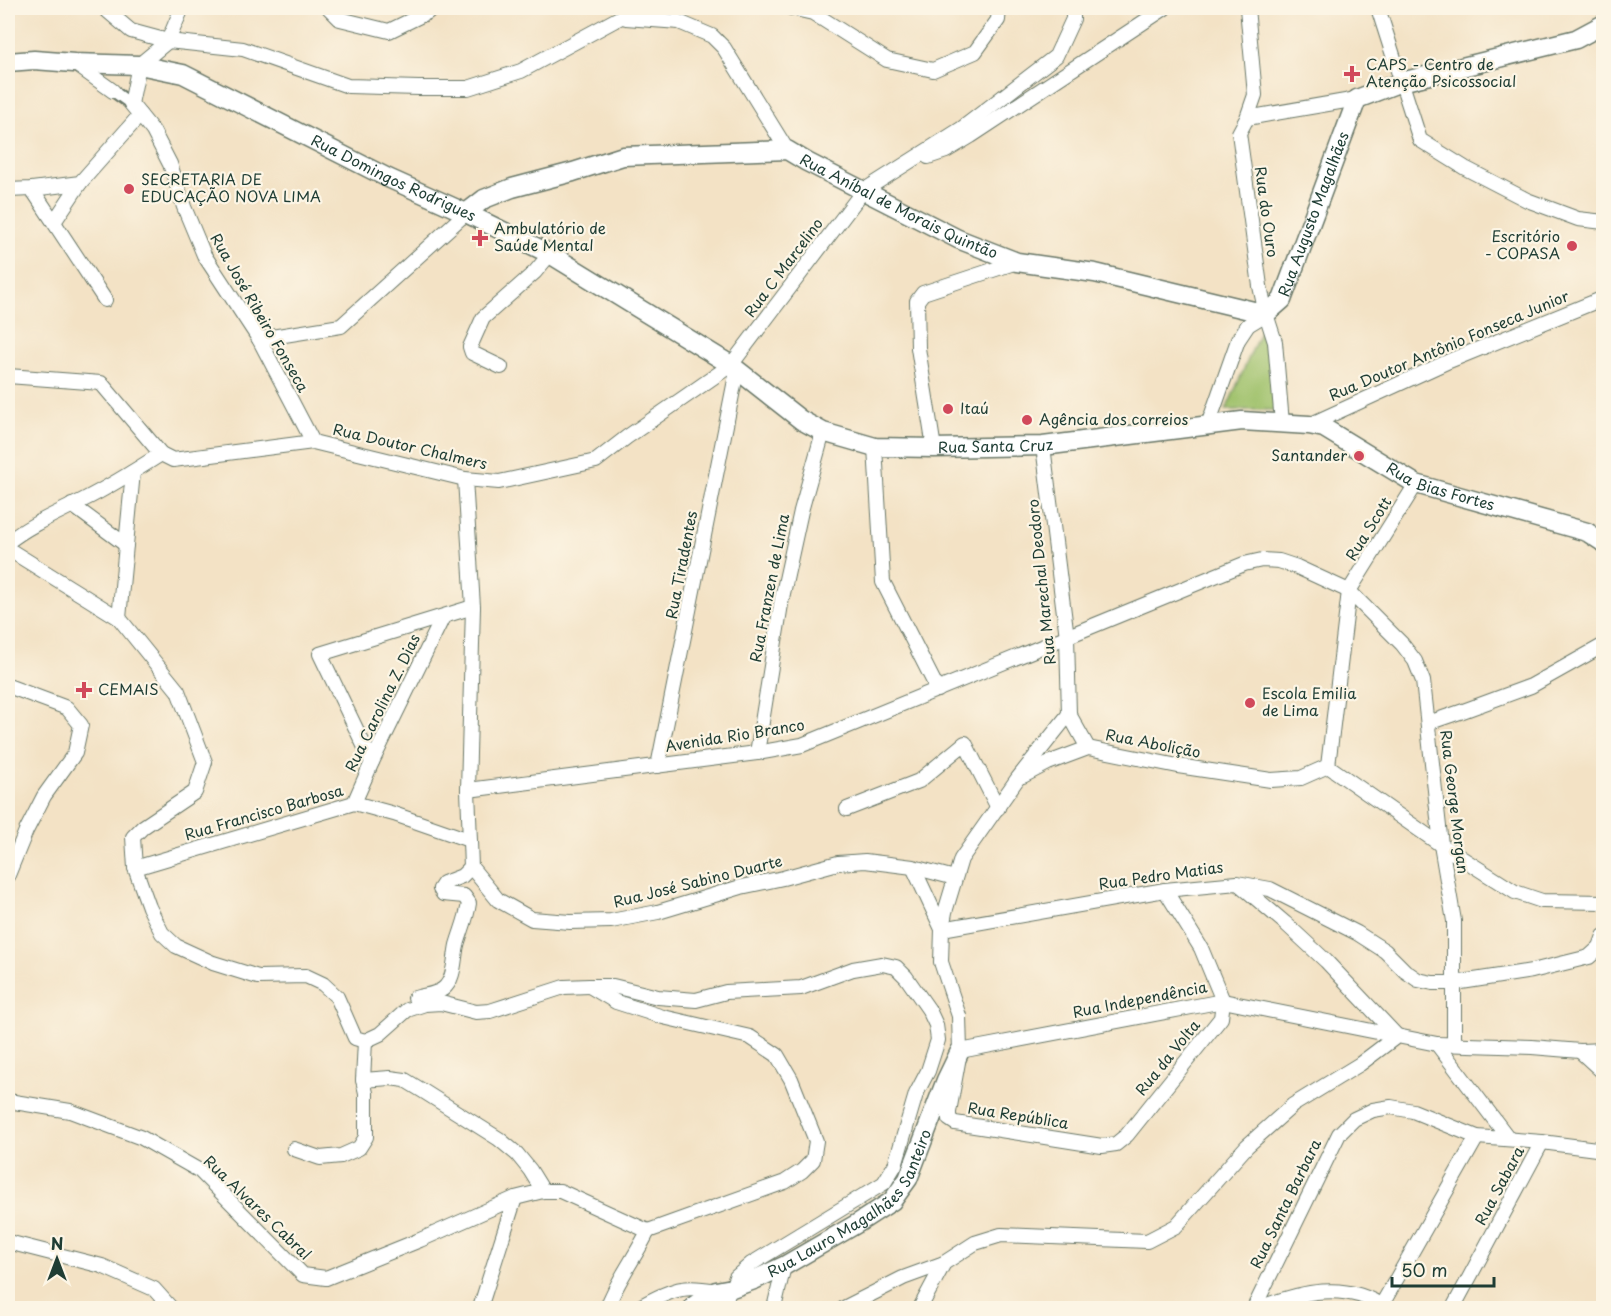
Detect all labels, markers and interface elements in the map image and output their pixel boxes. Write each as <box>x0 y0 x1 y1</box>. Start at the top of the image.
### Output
place label: CAPS - Centro de Atenção Psicossocial <box>1366 52 1516 92</box>
marker: CAPS - Centro de Atenção Psicossocial <box>1343 65 1361 83</box>
street label: Rua Domingos Rodrigues <box>308 128 480 226</box>
street label: Rua Augusto Magalhães <box>1271 128 1354 300</box>
street label: Rua Aníbal de Morais Quintão <box>796 147 1002 263</box>
street label: Rua do Ouro <box>1250 165 1285 259</box>
place label: SECRETARIA DE EDUCAÇÃO NOVA LIMA <box>141 167 321 207</box>
marker: SECRETARIA DE EDUCAÇÃO NOVA LIMA <box>122 182 136 196</box>
street label: Rua C Marcelino <box>738 213 828 322</box>
place label: Ambulatório de Saúde Mental <box>494 216 606 256</box>
place label: Escritório - COPASA <box>1485 224 1560 264</box>
street label: Rua José Ribeiro Fonseca <box>205 228 316 397</box>
marker: Ambulatório de Saúde Mental <box>471 229 489 247</box>
marker: Escritório - COPASA <box>1565 239 1579 253</box>
street label: Rua Doutor Antônio Fonseca Junior <box>1325 283 1572 406</box>
place label: Itaú <box>960 396 989 419</box>
marker: Itaú <box>941 402 955 416</box>
place label: Agência dos correios <box>1039 407 1189 430</box>
marker: Agência dos correios <box>1020 413 1034 427</box>
street label: Rua Doutor Chalmers <box>331 417 490 475</box>
street label: Rua Santa Cruz <box>938 432 1054 458</box>
place label: Santander <box>1271 443 1347 466</box>
marker: Santander <box>1352 449 1366 463</box>
street label: Rua Bias Fortes <box>1382 456 1497 515</box>
street label: Rua Scott <box>1339 492 1396 565</box>
street label: Rua Marechal Deodoro <box>1020 498 1061 666</box>
street label: Rua Tiradentes <box>659 509 702 621</box>
street label: Rua Franzen de Lima <box>743 511 794 664</box>
street label: Rua Carolina Z. Dias <box>338 629 425 775</box>
place label: CEMAIS <box>98 677 159 700</box>
marker: CEMAIS <box>75 681 93 699</box>
place label: Escola Emilia de Lima <box>1262 681 1357 721</box>
marker: Escola Emilia de Lima <box>1243 696 1257 710</box>
street label: Avenida Rio Branco <box>663 712 806 757</box>
street label: Rua Abolição <box>1104 722 1203 763</box>
street label: Rua George Morgan <box>1435 729 1476 875</box>
street label: Rua Francisco Barbosa <box>182 778 346 845</box>
street label: Rua José Sabino Duarte <box>611 848 785 913</box>
street label: Rua Pedro Matias <box>1097 854 1225 895</box>
street label: Rua Independência <box>1071 974 1210 1023</box>
street label: Rua da Volta <box>1129 1014 1205 1100</box>
street label: Rua República <box>966 1095 1071 1134</box>
street label: Rua Lauro Magalhães Santeiro <box>763 1126 936 1282</box>
street label: Rua Santa Barbara <box>1243 1134 1326 1272</box>
street label: Rua Sabara <box>1468 1141 1529 1229</box>
street label: Rua Alvares Cabral <box>199 1149 317 1265</box>
north arrow <box>27 1229 87 1289</box>
text: N <box>51 1231 63 1255</box>
scale bar <box>1392 1250 1494 1288</box>
text: 50 m <box>1401 1256 1448 1283</box>

